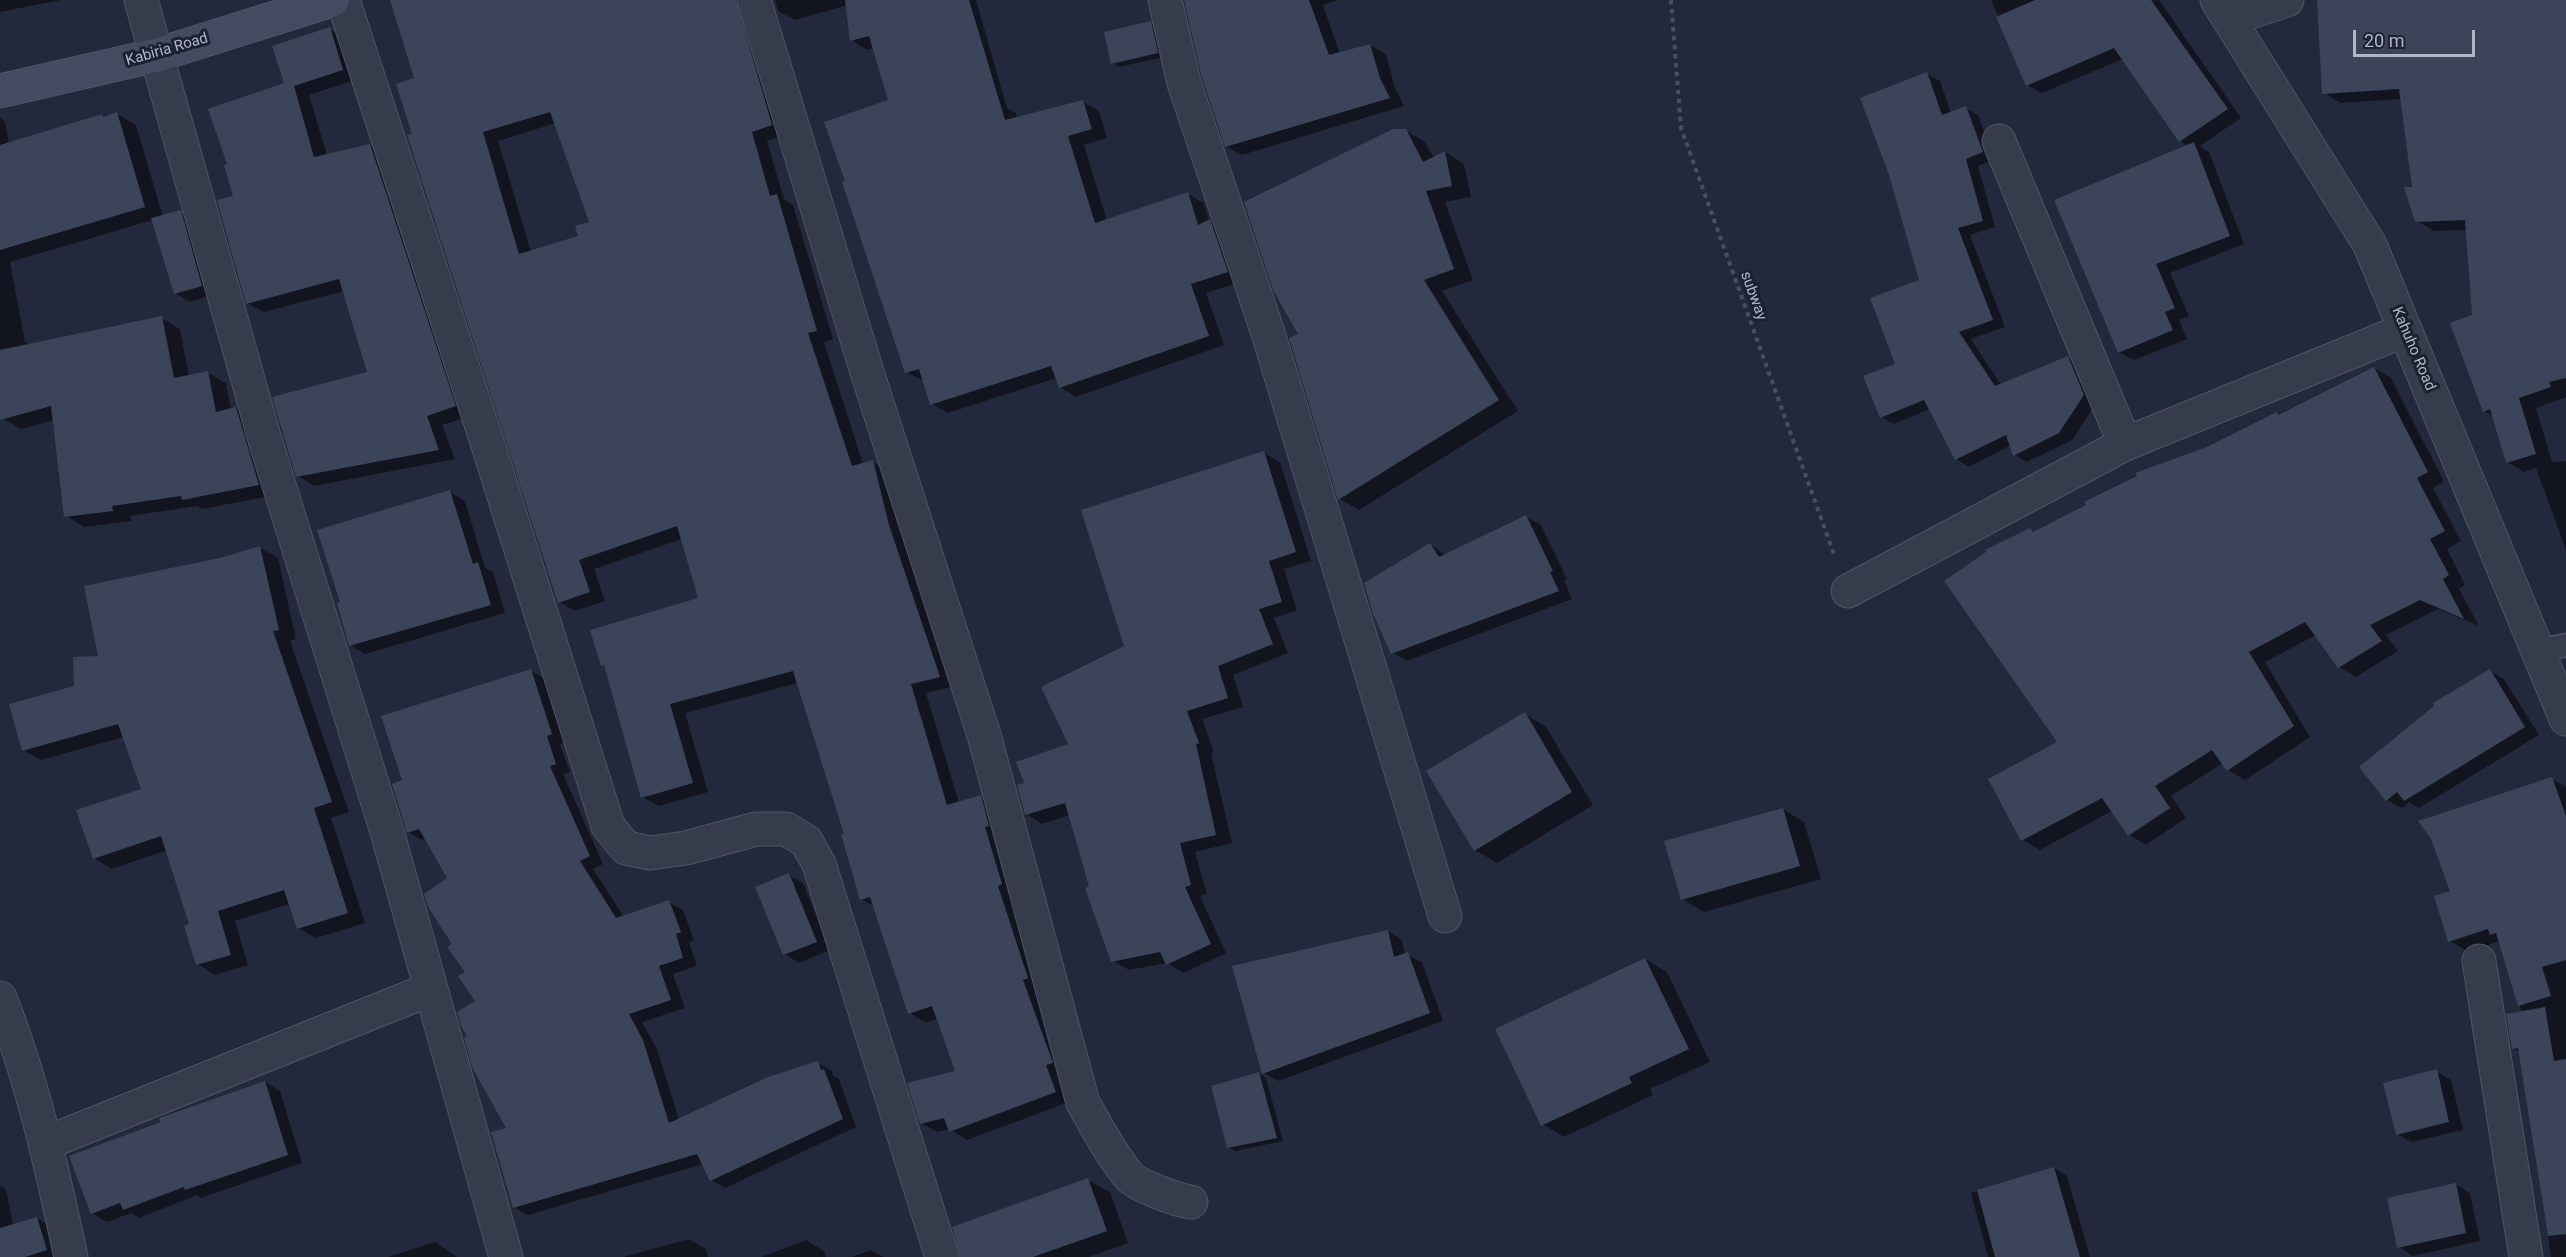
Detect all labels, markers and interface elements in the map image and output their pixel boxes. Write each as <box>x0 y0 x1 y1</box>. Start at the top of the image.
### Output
scale bar <box>2356 18 2478 56</box>
street label: Kabiria Road <box>124 30 210 70</box>
text: 20 m <box>2364 30 2404 51</box>
street label: subway <box>1736 269 1770 323</box>
street label: Kahuho Road <box>2387 304 2439 394</box>

